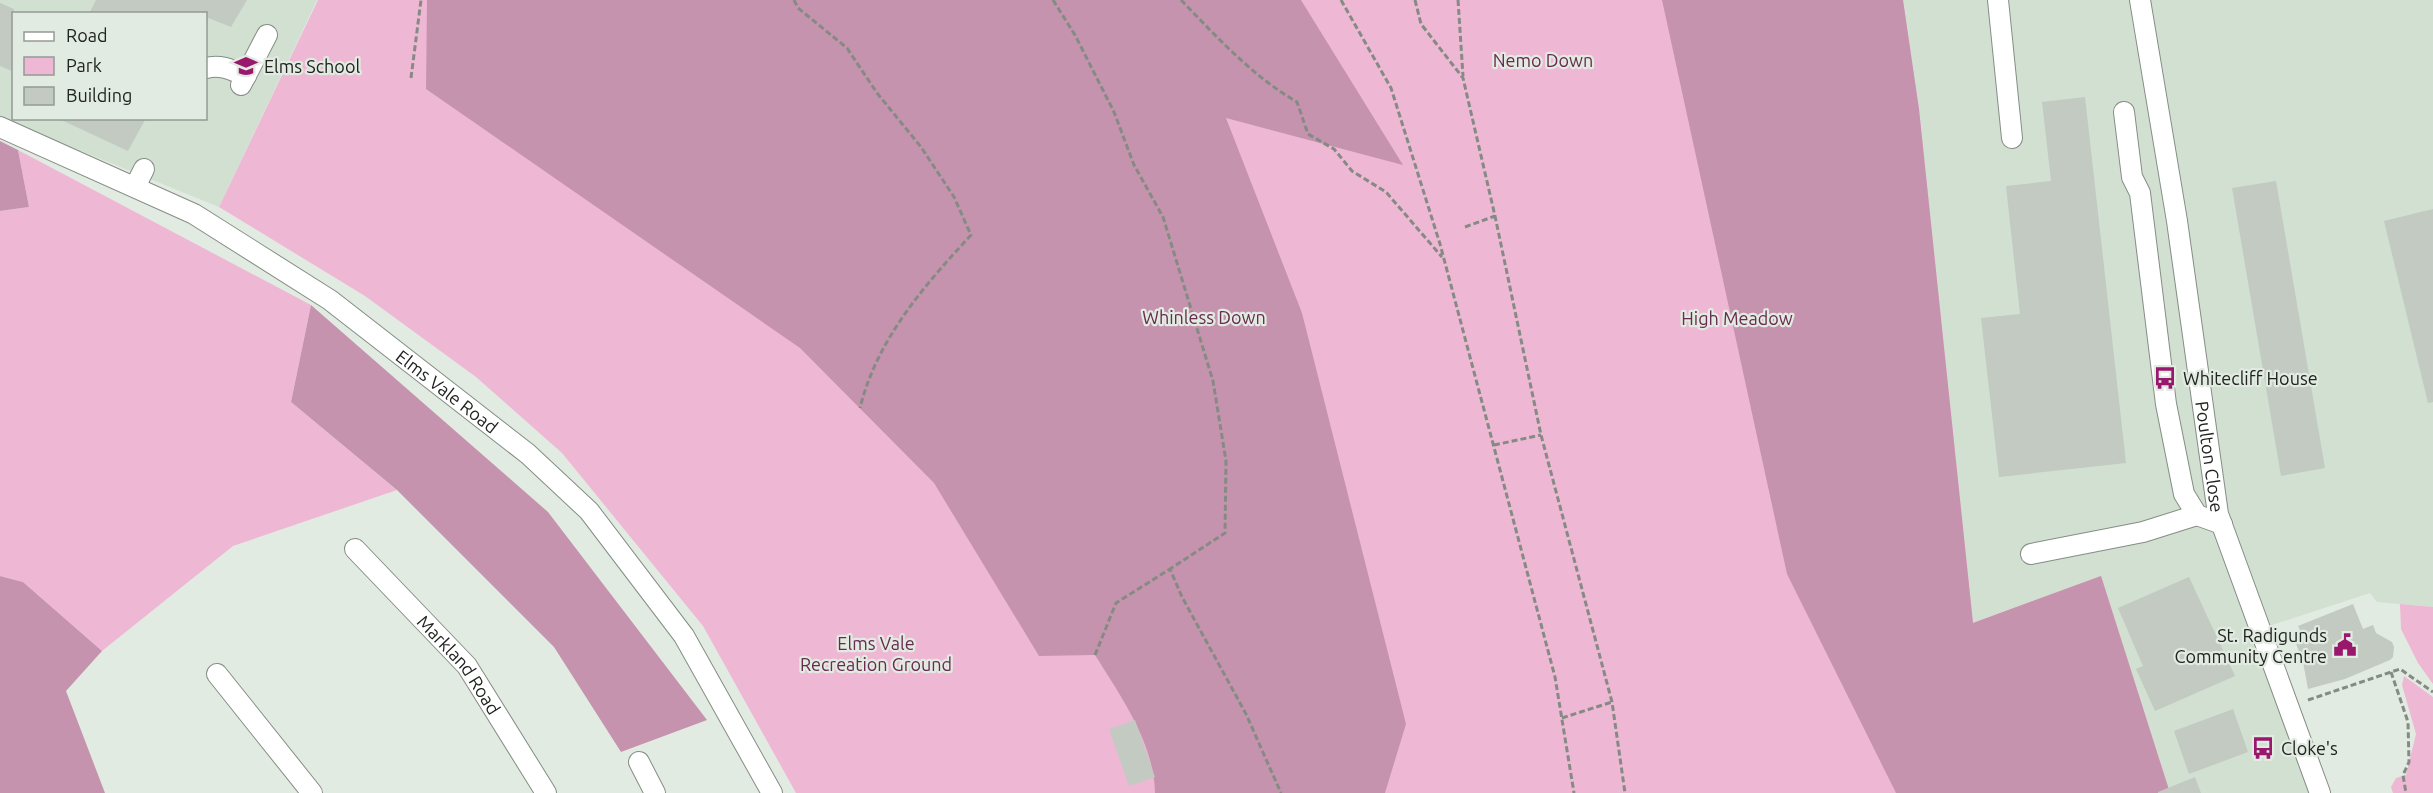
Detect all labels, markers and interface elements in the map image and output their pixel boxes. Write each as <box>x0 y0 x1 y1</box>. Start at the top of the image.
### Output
legend <box>12 12 207 120</box>
text: Road <box>66 25 108 45</box>
park label: Nemo Down <box>1493 50 1593 70</box>
school or university icon: Elms School <box>233 53 259 79</box>
text: Park <box>66 55 102 75</box>
place label: Elms School <box>264 56 360 76</box>
text: Building <box>66 85 132 105</box>
park label: Whinless Down <box>1142 307 1266 327</box>
park label: High Meadow <box>1681 308 1793 328</box>
street label: Elms Vale Road <box>393 346 502 437</box>
bus stop icon: Whitecliff House <box>2152 365 2178 391</box>
place label: Whitecliff House <box>2183 368 2318 388</box>
street label: Poulton Close <box>2192 400 2228 514</box>
street label: Markland Road <box>414 611 504 718</box>
place label: St. Radigunds Community Centre <box>2175 625 2327 666</box>
public building icon: St. Radigunds Community Centre <box>2332 632 2358 658</box>
park label: Elms Vale Recreation Ground <box>800 633 952 674</box>
bus stop icon: Cloke's <box>2250 735 2276 761</box>
place label: Cloke's <box>2281 738 2338 758</box>

